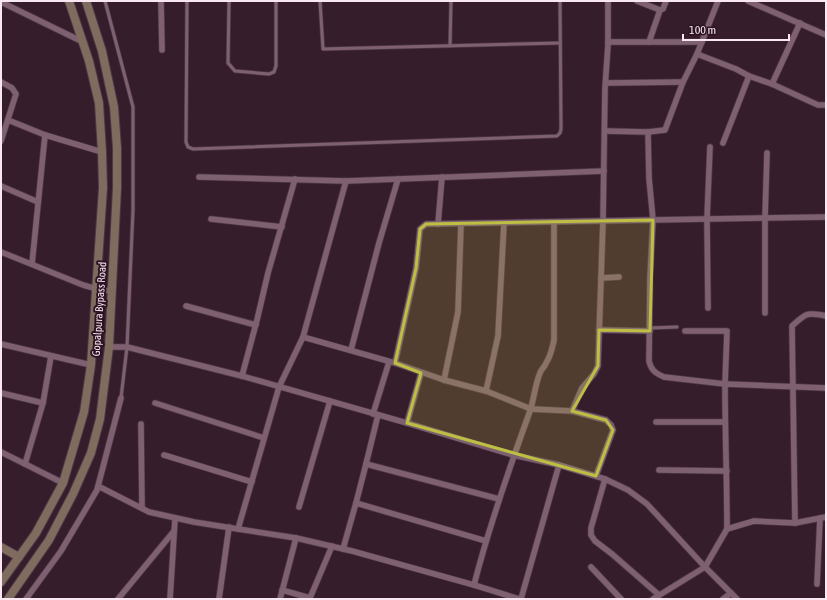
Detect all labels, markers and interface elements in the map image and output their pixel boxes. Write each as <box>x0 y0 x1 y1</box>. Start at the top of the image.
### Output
scale bar <box>683 16 789 42</box>
text: 100 m <box>689 23 716 37</box>
street label: Gopalpura Bypass Road <box>90 261 108 357</box>

